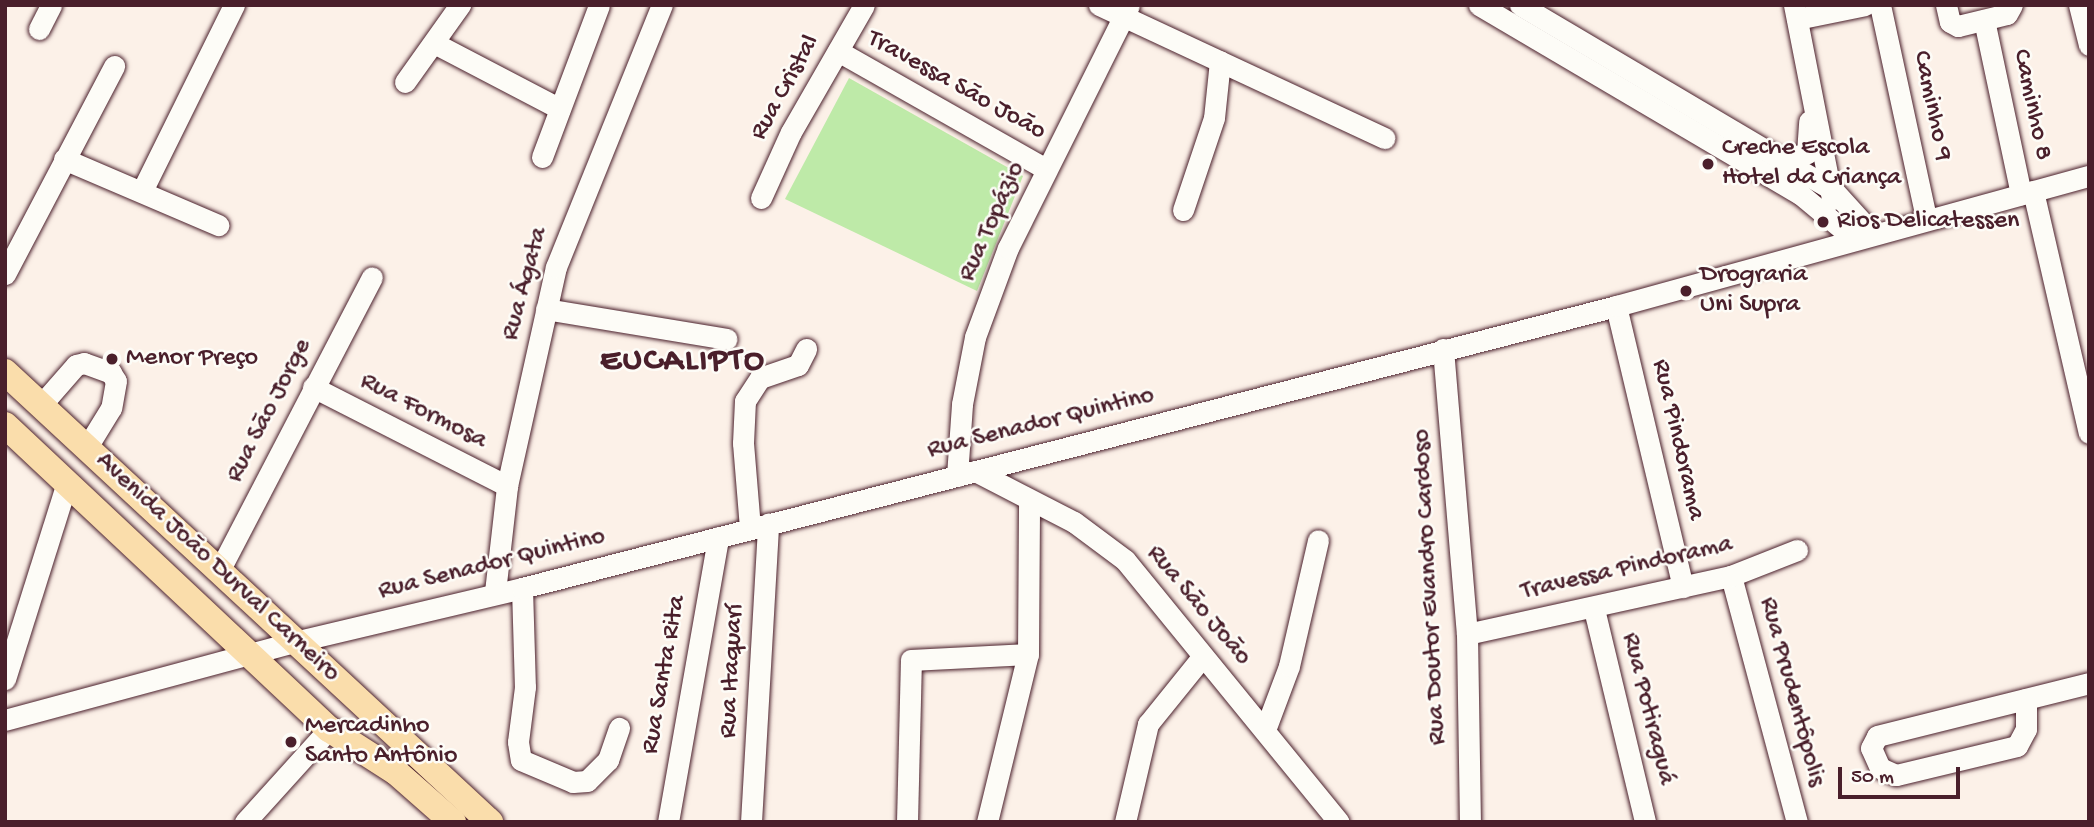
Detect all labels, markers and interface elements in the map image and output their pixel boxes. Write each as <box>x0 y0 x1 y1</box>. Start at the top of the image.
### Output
street label: Travessa São João <box>861 24 1051 148</box>
street label: Rua Cristal <box>744 30 828 146</box>
street label: Caminho 8 <box>2004 47 2058 163</box>
street label: Caminho 9 <box>1904 48 1958 164</box>
place label: Creche Escola Hotel da Criança <box>1722 133 1901 194</box>
marker: Creche Escola Hotel da Criança <box>1700 156 1716 172</box>
street label: Rua Topázio <box>953 157 1033 287</box>
place label: Rios Delicatessen <box>1837 206 2019 238</box>
marker: Rios Delicatessen <box>1815 214 1831 230</box>
street label: Rua Ágata <box>496 224 556 344</box>
place label: Drograria Uni Supra <box>1700 260 1807 322</box>
marker: Drograria Uni Supra <box>1678 283 1694 299</box>
street label: Rua São Jorge <box>220 334 320 488</box>
place label: Menor Preço <box>126 343 258 375</box>
district label: EUCALIPTO <box>601 343 765 383</box>
marker: Menor Preço <box>104 351 120 367</box>
street label: Rua Pindorama <box>1643 357 1711 523</box>
street label: Rua Formosa <box>354 367 492 457</box>
street label: Rua Senador Quintino <box>924 381 1158 467</box>
street label: Rua Doutor Evandro Cardoso <box>1407 428 1455 746</box>
street label: Avenida João Durval Carneiro <box>88 446 346 690</box>
street label: Rua Senador Quintino <box>375 522 609 608</box>
street label: Travessa Pindorama <box>1518 530 1736 608</box>
street label: Rua São João <box>1139 539 1257 673</box>
street label: Rua Santa Rita <box>636 593 694 757</box>
street label: Rua Prudentôpolis <box>1751 594 1831 790</box>
street label: Rua Itaquarí <box>714 603 752 739</box>
street label: Rua Potiraguá <box>1613 630 1681 788</box>
place label: Mercadinho Santo Antônio <box>305 711 457 772</box>
marker: Mercadinho Santo Antônio <box>283 734 299 750</box>
scale bar <box>1842 754 1965 798</box>
text: 50 m <box>1851 766 1894 791</box>

